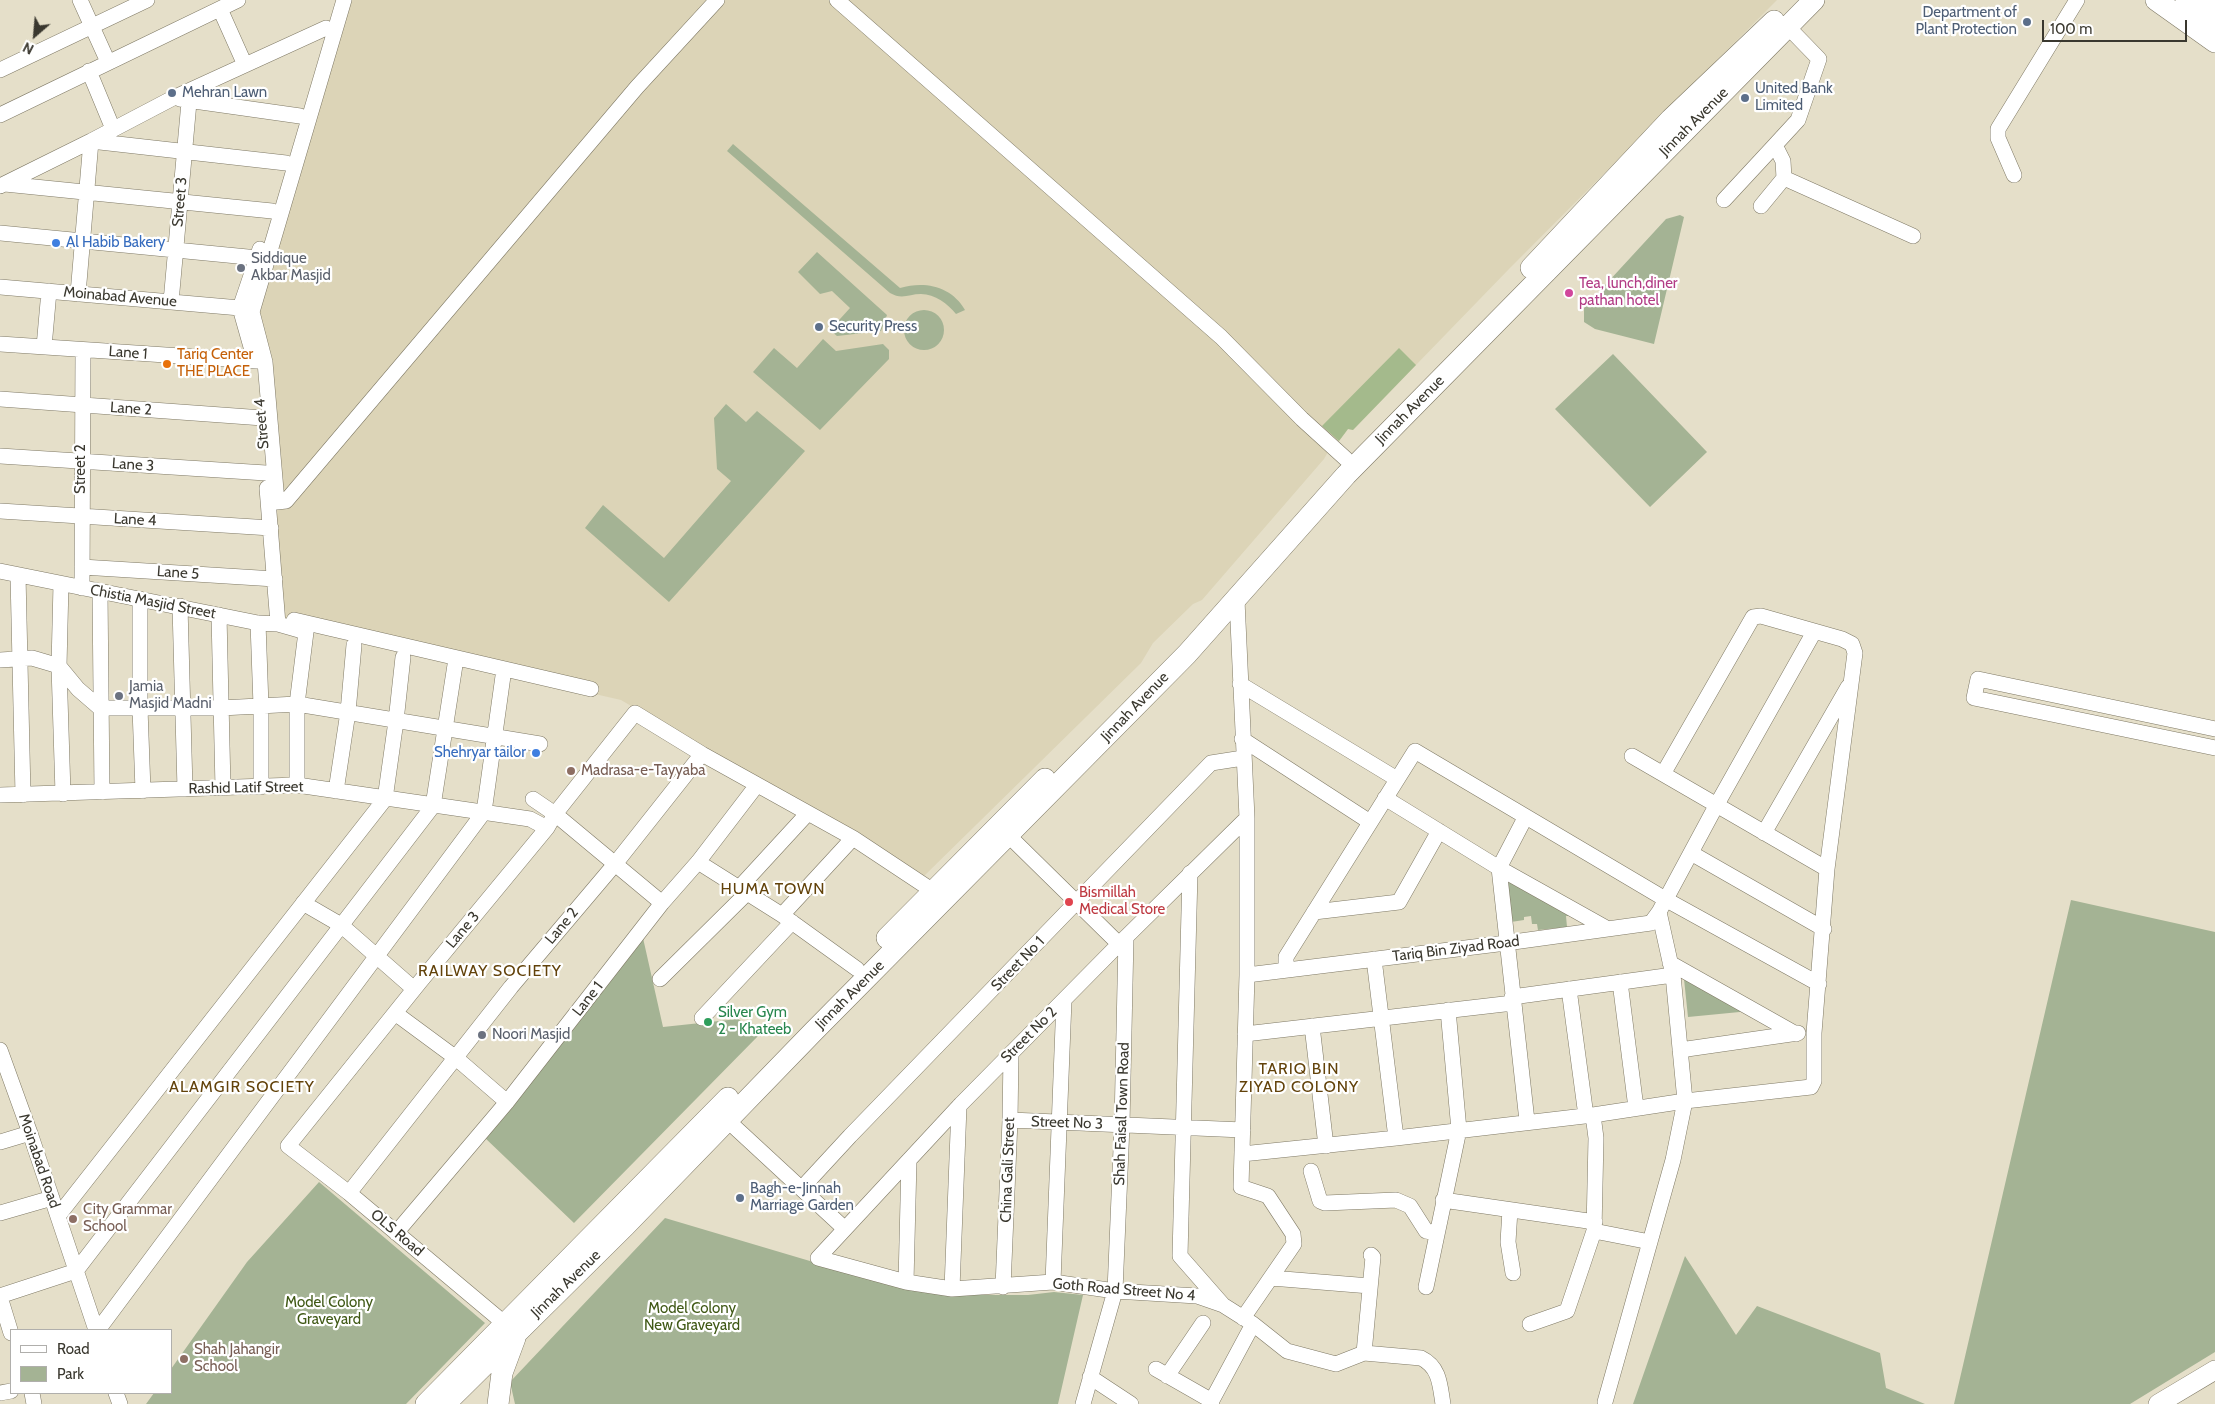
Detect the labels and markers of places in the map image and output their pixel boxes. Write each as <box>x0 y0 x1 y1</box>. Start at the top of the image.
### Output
place label: Department of Plant Protection <box>1916 4 2017 39</box>
marker: Department of Plant Protection <box>2021 16 2033 28</box>
place label: United Bank Limited <box>1755 80 1833 115</box>
place label: Mehran Lawn <box>182 84 267 102</box>
marker: Mehran Lawn <box>166 87 178 99</box>
marker: United Bank Limited <box>1739 92 1751 104</box>
place label: Al Habib Bakery <box>66 234 165 252</box>
marker: Al Habib Bakery <box>50 237 62 249</box>
place label: Siddique Akbar Masjid <box>251 250 331 285</box>
marker: Siddique Akbar Masjid <box>235 262 247 274</box>
place label: Tea, lunch,diner pathan hotel <box>1579 275 1678 310</box>
marker: Tea, lunch,diner pathan hotel <box>1563 287 1575 299</box>
place label: Security Press <box>829 318 917 336</box>
marker: Security Press <box>813 321 825 333</box>
place label: Tariq Center THE PLACE <box>177 346 253 381</box>
marker: Tariq Center THE PLACE <box>161 358 173 370</box>
place label: Jamia Masjid Madni <box>129 678 212 713</box>
marker: Jamia Masjid Madni <box>113 690 125 702</box>
place label: Shehryar tailor <box>434 744 526 762</box>
marker: Shehryar tailor <box>530 747 542 759</box>
place label: Madrasa-e-Tayyaba <box>581 762 705 780</box>
marker: Madrasa-e-Tayyaba <box>565 765 577 777</box>
place label: Bismillah Medical Store <box>1079 884 1165 919</box>
marker: Bismillah Medical Store <box>1063 896 1075 908</box>
place label: Silver Gym 2 - Khateeb <box>718 1004 791 1039</box>
marker: Silver Gym 2 - Khateeb <box>702 1016 714 1028</box>
place label: Noori Masjid <box>492 1026 570 1044</box>
marker: Noori Masjid <box>476 1029 488 1041</box>
place label: Bagh-e-Jinnah Marriage Garden <box>750 1180 854 1215</box>
marker: Bagh-e-Jinnah Marriage Garden <box>734 1192 746 1204</box>
place label: City Grammar School <box>83 1201 172 1236</box>
marker: City Grammar School <box>67 1213 79 1225</box>
place label: Shah Jahangir School <box>194 1341 280 1376</box>
marker: Shah Jahangir School <box>178 1353 190 1365</box>

